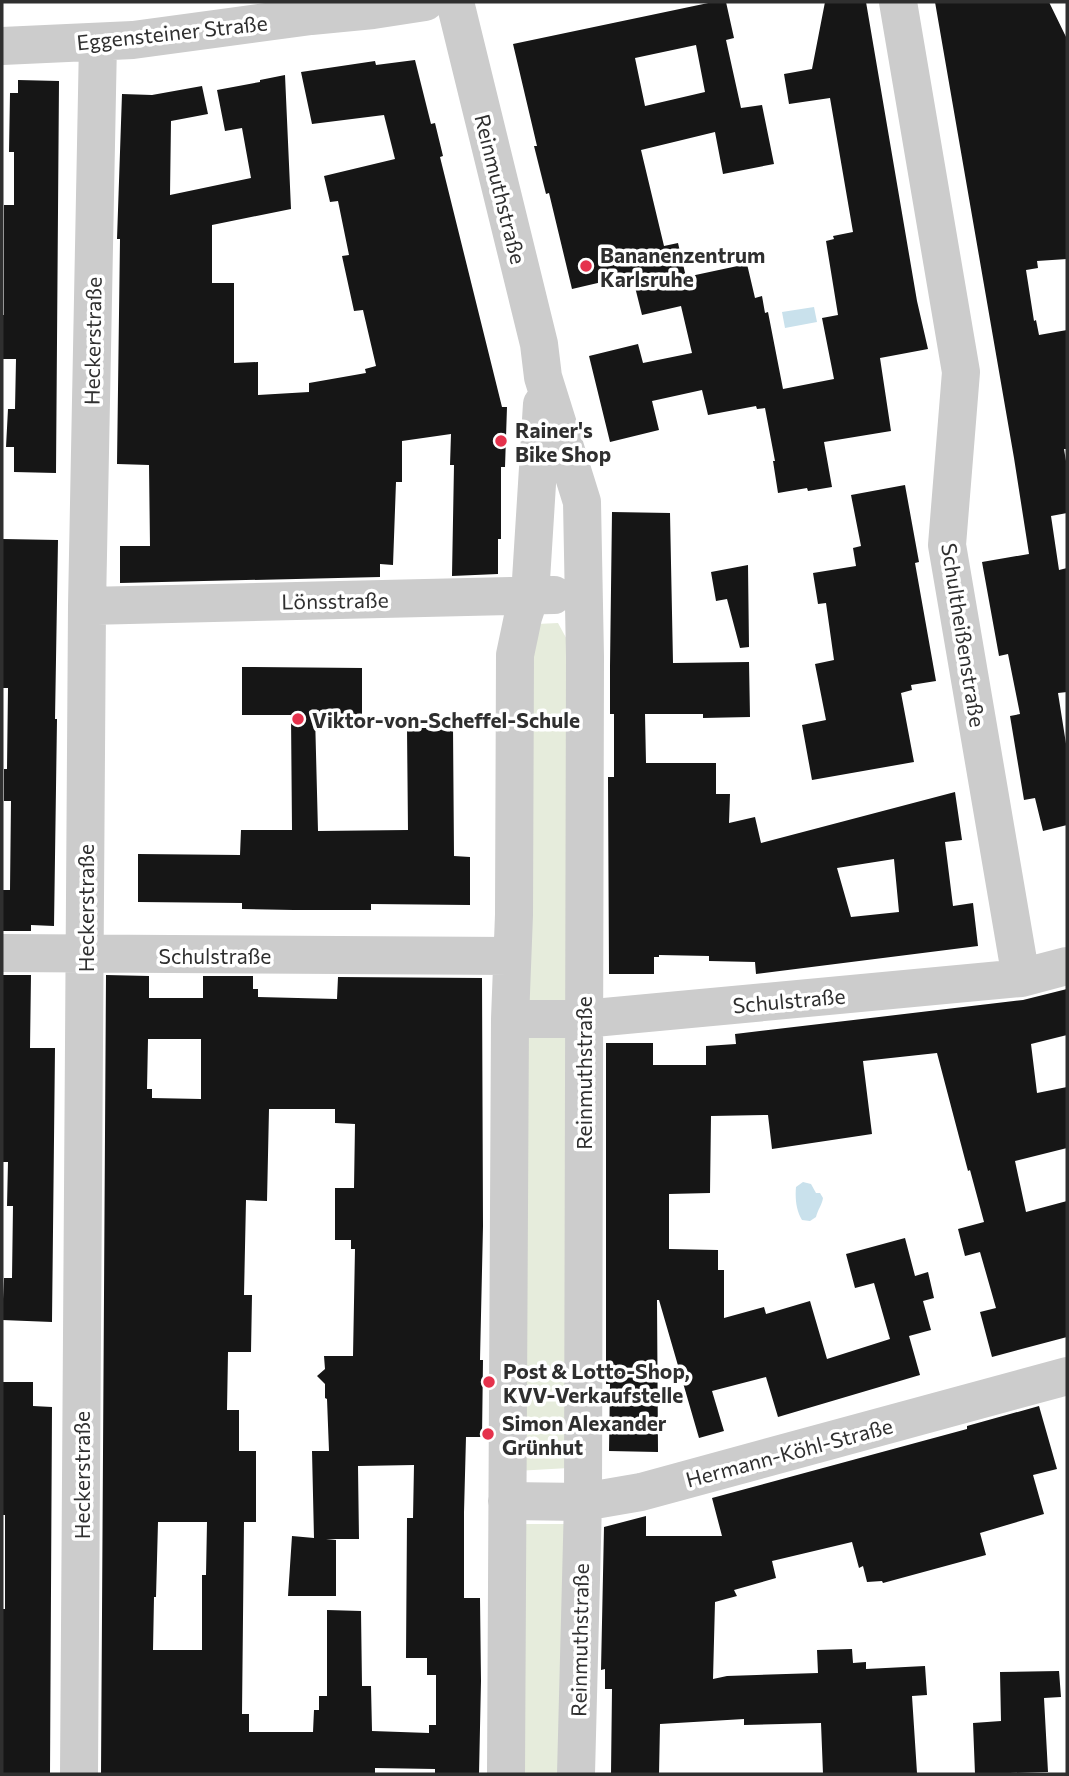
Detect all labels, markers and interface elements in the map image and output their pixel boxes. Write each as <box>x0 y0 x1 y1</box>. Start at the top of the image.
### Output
street label: Eggensteiner Straße <box>75 10 269 54</box>
street label: Reinmuthstraße <box>470 111 532 267</box>
place label: Bananenzentrum Karlsruhe <box>600 242 765 291</box>
marker: Bananenzentrum Karlsruhe <box>578 258 594 274</box>
street label: Heckerstraße <box>78 277 106 405</box>
place label: Rainer's Bike Shop <box>515 417 611 466</box>
marker: Rainer's Bike Shop <box>493 433 509 449</box>
street label: Schultheißenstraße <box>937 541 991 729</box>
street label: Lönsstraße <box>281 587 389 613</box>
place label: Viktor-von-Scheffel-Schule <box>312 707 580 732</box>
marker: Viktor-von-Scheffel-Schule <box>290 711 306 727</box>
street label: Heckerstraße <box>73 844 98 972</box>
street label: Schulstraße <box>159 943 271 968</box>
street label: Schulstraße <box>732 983 846 1017</box>
street label: Reinmuthstraße <box>571 996 596 1150</box>
place label: Post & Lotto-Shop, KVV-Verkaufstelle <box>503 1358 690 1407</box>
marker: Post & Lotto-Shop, KVV-Verkaufstelle <box>481 1374 497 1390</box>
place label: Simon Alexander Grünhut <box>502 1410 667 1459</box>
street label: Heckerstraße <box>69 1411 94 1539</box>
street label: Hermann-Köhl-Straße <box>683 1412 895 1492</box>
marker: Simon Alexander Grünhut <box>480 1426 496 1442</box>
street label: Reinmuthstraße <box>565 1563 593 1717</box>

